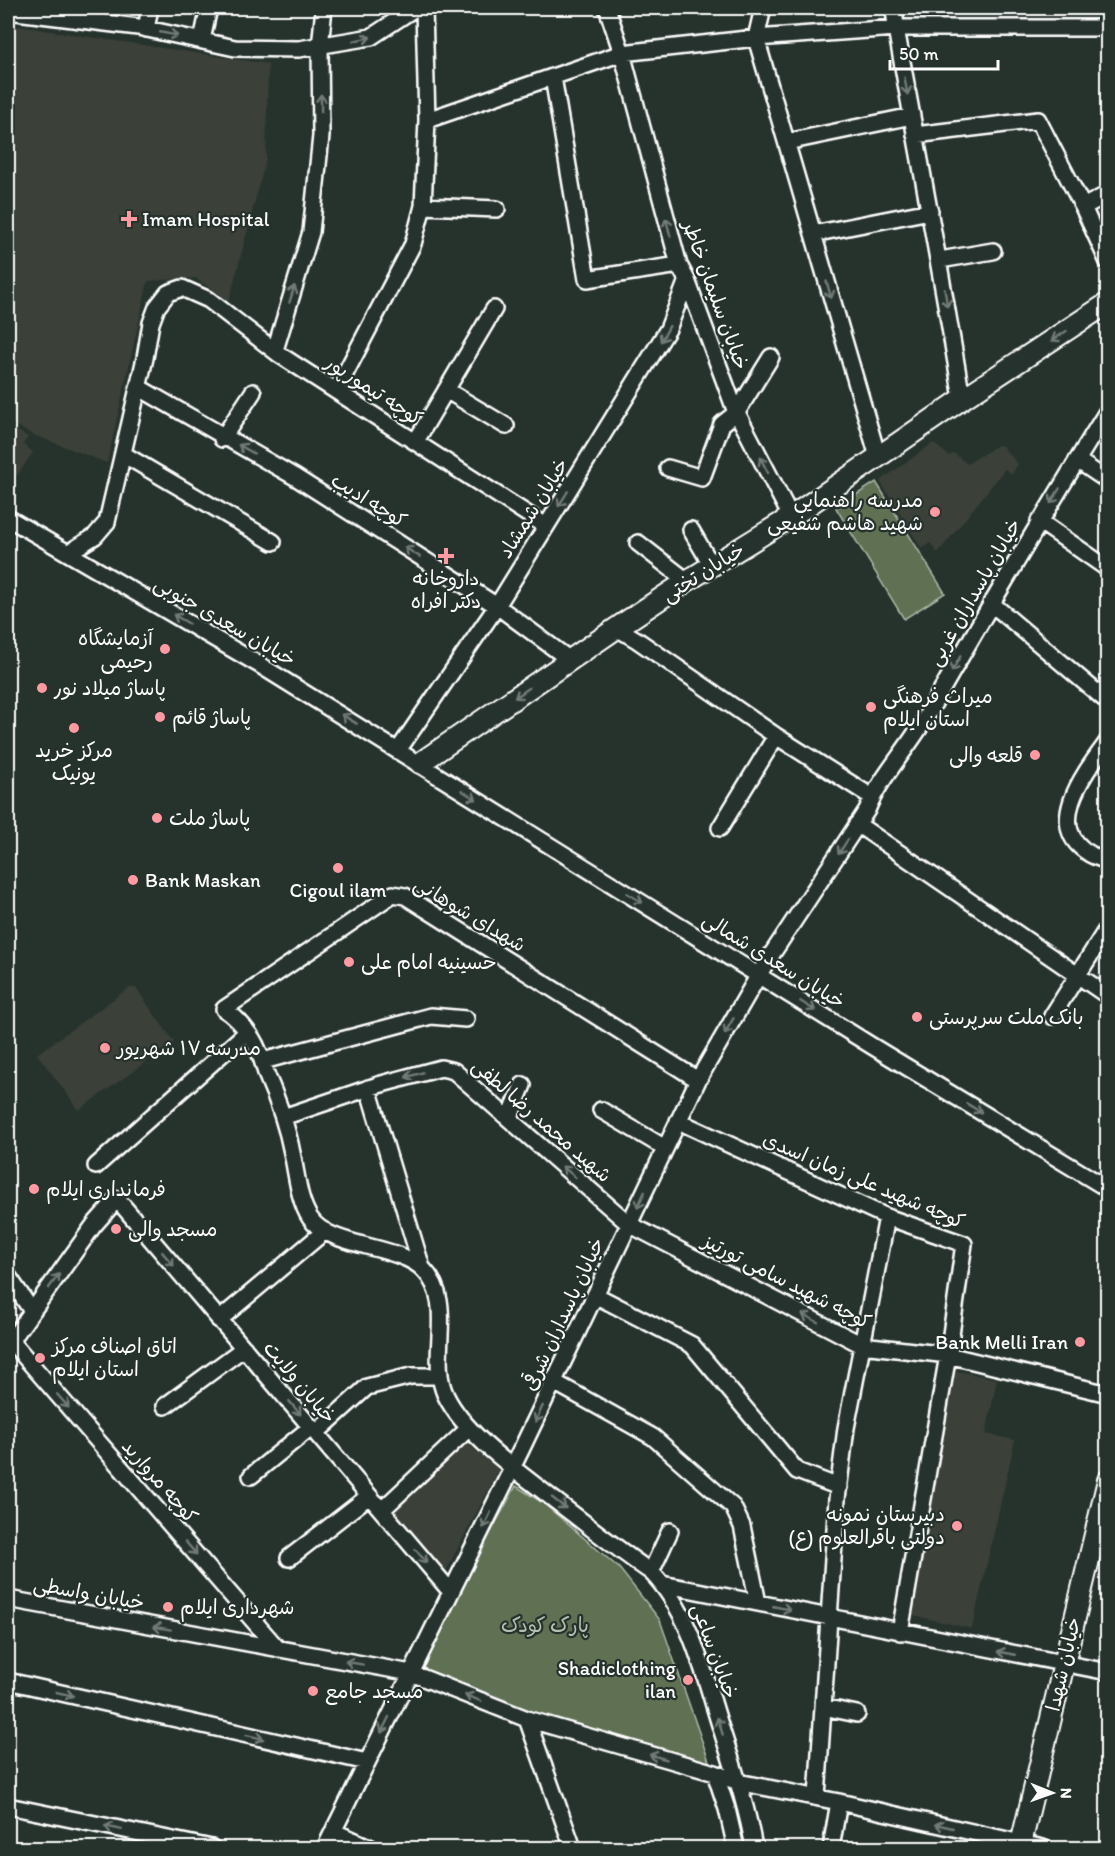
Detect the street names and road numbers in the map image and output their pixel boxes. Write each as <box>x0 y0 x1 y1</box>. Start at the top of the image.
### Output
street label: خیابان سلیمان خاطر <box>677 215 754 373</box>
street label: کوچه تیمورپور <box>319 349 427 431</box>
street label: خیابان شمشاد <box>493 454 573 562</box>
street label: کوچه ادیب <box>326 467 411 533</box>
street label: خیابان پاسداران غربی <box>922 514 1027 670</box>
street label: خیابان تختی <box>657 537 749 608</box>
street label: خیابان سعدی جنوبی <box>149 571 300 673</box>
street label: شهدای شوهانی <box>409 871 530 958</box>
street label: خیابان سعدی شمالی <box>698 907 850 1014</box>
street label: شهید محمد رضا لطفی <box>467 1053 617 1188</box>
street label: کوچه شهید علی زمان اسدی <box>759 1127 969 1234</box>
street label: کوچه شهید سامی تورتیز <box>696 1227 875 1335</box>
street label: خیابان پاسداران شرقی <box>516 1233 610 1395</box>
street label: خیابان ولایت <box>259 1336 341 1428</box>
street label: کوچه مروارید <box>116 1434 203 1529</box>
street label: خیابان واسطی <box>31 1571 146 1616</box>
street label: خیابان ساعی <box>686 1600 743 1702</box>
street label: خیابان شهدا <box>1041 1615 1085 1713</box>

